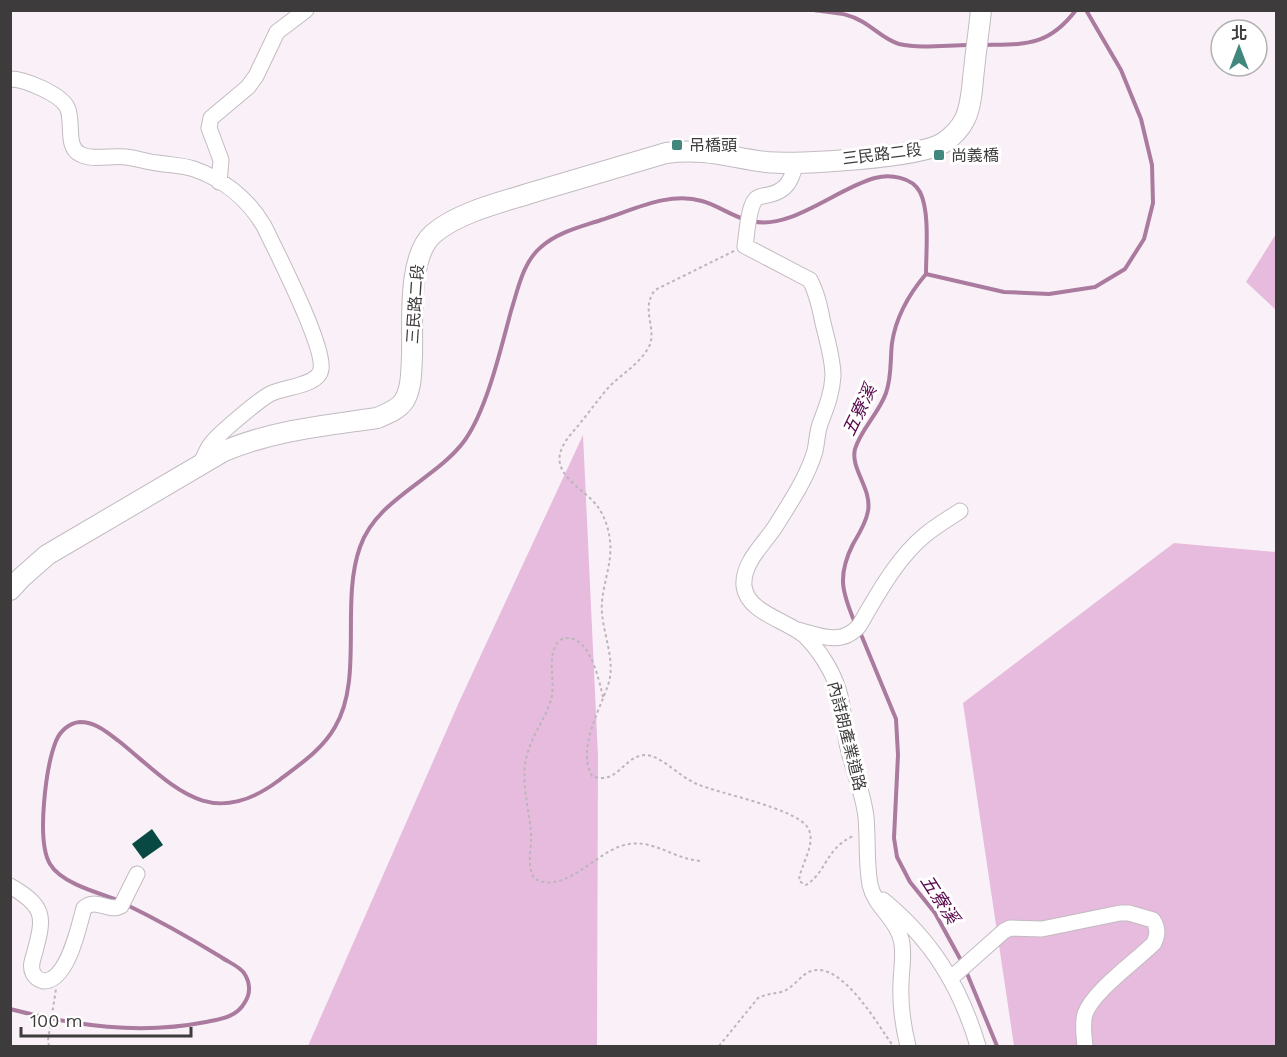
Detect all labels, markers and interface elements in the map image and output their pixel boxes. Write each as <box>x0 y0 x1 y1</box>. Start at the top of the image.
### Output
north arrow <box>1209 18 1269 78</box>
text: 北 <box>1231 24 1247 43</box>
place label: 吊橋頭 <box>689 136 737 155</box>
marker: 吊橋頭 <box>670 138 684 152</box>
street label: 三民路二段 <box>841 140 923 168</box>
place label: 尚義橋 <box>951 146 999 165</box>
marker: 尚義橋 <box>932 148 946 162</box>
street label: 三民路二段 <box>403 263 427 345</box>
water label: 五寮溪 <box>838 378 882 439</box>
street label: 內詩朗產業道路 <box>824 679 870 793</box>
water label: 五寮溪 <box>916 871 965 930</box>
scale bar <box>21 1000 190 1038</box>
text: 100 m <box>30 1010 83 1031</box>

